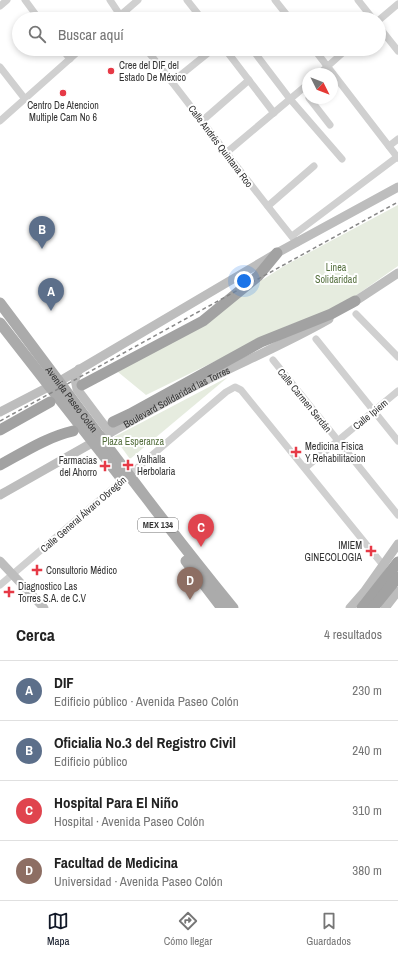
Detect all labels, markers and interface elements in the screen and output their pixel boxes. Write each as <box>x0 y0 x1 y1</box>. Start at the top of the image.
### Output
search box <box>12 12 386 56</box>
icon: search <box>26 23 48 45</box>
text: Buscar aquí <box>58 24 124 45</box>
place label: Cree del DIF del Estado De México <box>119 59 186 84</box>
marker: Cree del DIF del Estado De México <box>106 66 116 76</box>
north arrow <box>302 68 338 104</box>
marker: Centro De Atencion Multiple Cam No 6 <box>58 88 68 98</box>
place label: Centro De Atencion Multiple Cam No 6 <box>27 99 99 124</box>
street label: Calle Andrés Quintana Roo <box>185 103 256 190</box>
pin: B <box>29 216 55 249</box>
park label: Linea Solidaridad <box>315 261 357 286</box>
your location <box>234 271 254 291</box>
pin: A <box>38 278 64 311</box>
street label: Avenida Paseo Colón <box>42 363 100 435</box>
street label: Boulevard Solidaridad las Torres <box>121 364 232 431</box>
street label: Calle Carmen Serdán <box>275 366 334 435</box>
street label: Calle Ipiem <box>350 396 391 432</box>
park label: Plaza Esperanza <box>102 435 164 448</box>
place label: Medicina Fisica Y Rehabilitacion <box>305 440 366 465</box>
marker: Medicina Fisica Y Rehabilitacion <box>290 446 302 458</box>
place label: Valhalla Herbolaria <box>137 453 176 478</box>
place label: Farmacias del Ahorro <box>59 454 97 479</box>
marker: Valhalla Herbolaria <box>122 459 134 471</box>
marker: Farmacias del Ahorro <box>100 461 110 471</box>
street label: Calle General Álvaro Obregón <box>38 474 129 555</box>
pin: C <box>188 514 214 547</box>
road number: MEX 134 <box>138 518 178 532</box>
place label: IMIEM GINECOLOGIA <box>305 539 363 564</box>
marker: IMIEM GINECOLOGIA <box>365 545 377 557</box>
marker: Consultorio Médico <box>31 564 43 576</box>
place label: Consultorio Médico <box>46 564 118 577</box>
pin: D <box>177 567 203 600</box>
place label: Diagnostico Las Torres S.A. de C.V <box>18 580 86 605</box>
marker: Diagnostico Las Torres S.A. de C.V <box>3 586 15 598</box>
text: Cerca <box>16 623 55 646</box>
text: 4 resultados <box>324 626 382 643</box>
text: DIF <box>54 672 74 693</box>
text: A <box>25 682 33 699</box>
text: 230 m <box>352 682 382 699</box>
text: Edificio público · Avenida Paseo Colón <box>54 693 239 710</box>
text: Oficialia No.3 del Registro Civil <box>54 732 236 753</box>
text: B <box>25 742 33 759</box>
text: 240 m <box>352 742 382 759</box>
text: Edificio público <box>54 753 128 770</box>
text: Hospital Para El Niño <box>54 792 178 813</box>
text: C <box>25 802 33 819</box>
text: 310 m <box>352 802 382 819</box>
text: Hospital · Avenida Paseo Colón <box>54 813 204 830</box>
text: Facultad de Medicina <box>54 852 178 873</box>
text: D <box>25 862 33 879</box>
text: 380 m <box>352 862 382 879</box>
text: Universidad · Avenida Paseo Colón <box>54 873 223 890</box>
tab: Mapa <box>47 910 70 948</box>
tab: Cómo llegar <box>164 910 212 948</box>
tab: Guardados <box>306 910 351 948</box>

